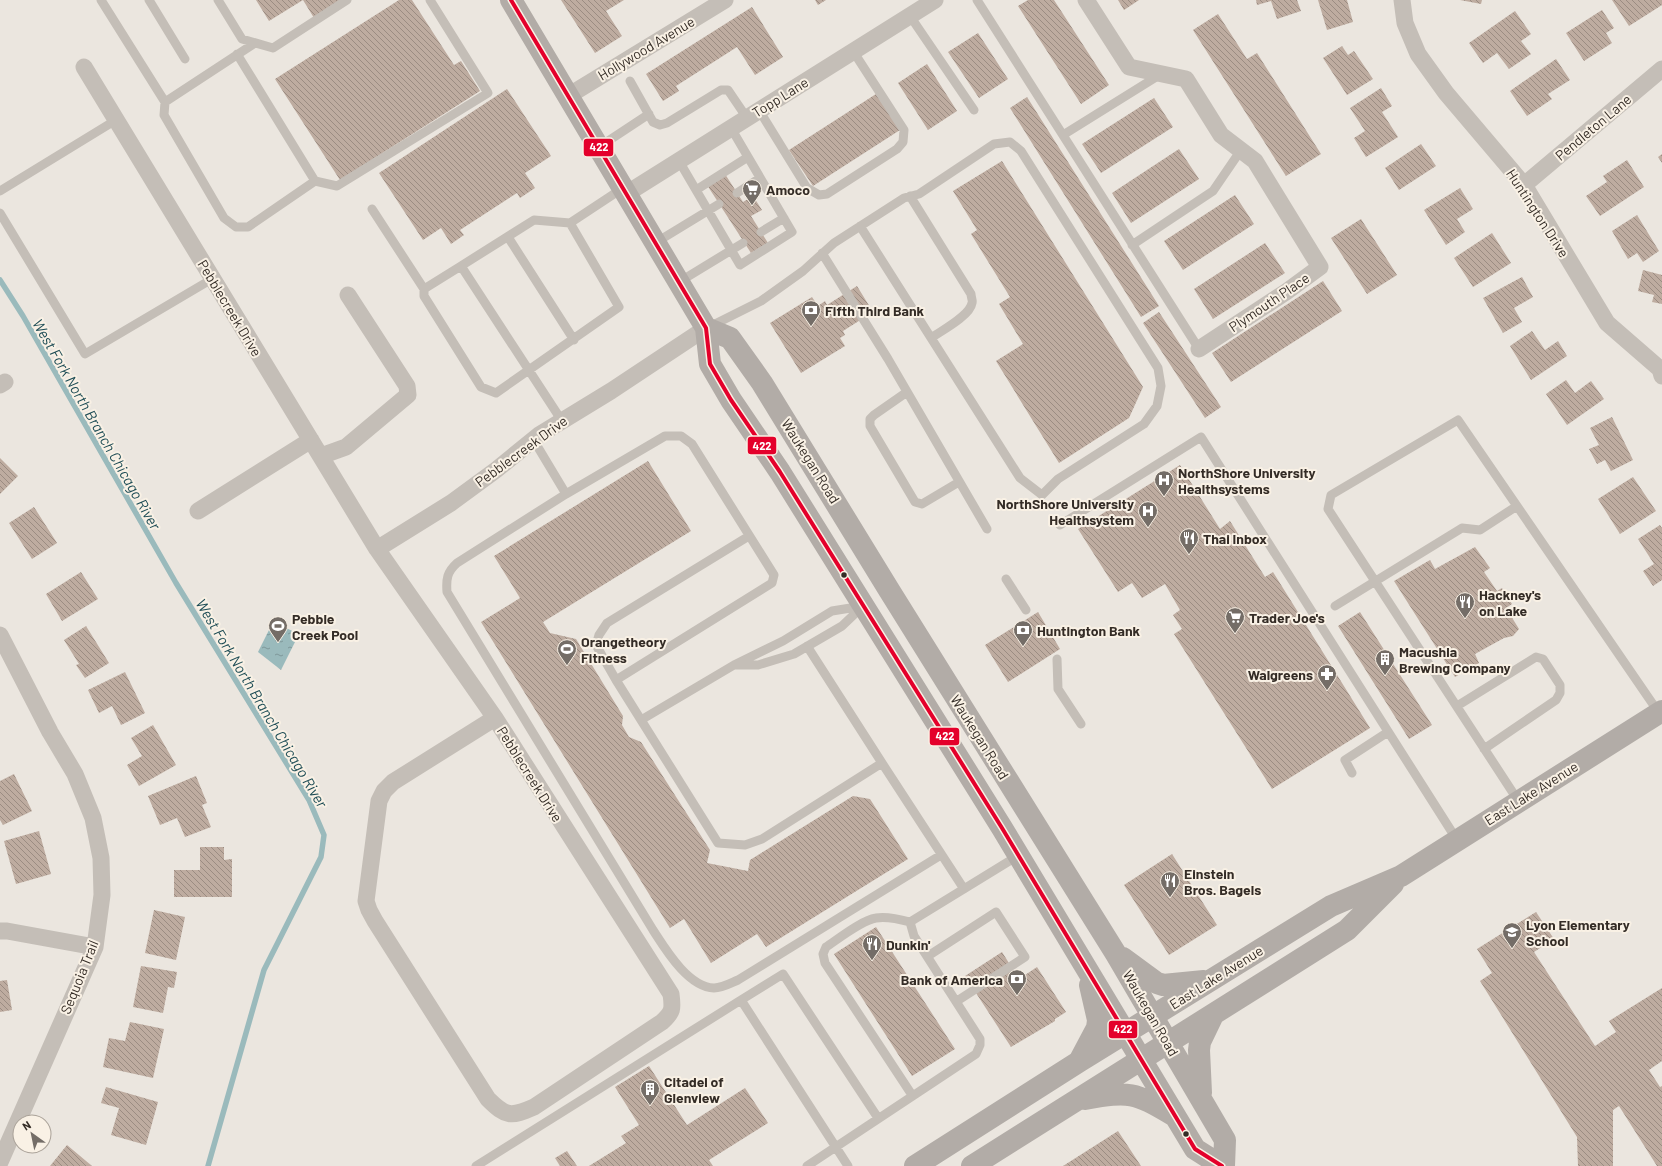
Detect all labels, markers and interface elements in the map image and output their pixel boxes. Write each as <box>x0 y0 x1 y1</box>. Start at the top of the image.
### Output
street label: Hollywood Avenue <box>595 12 697 84</box>
street label: Topp Lane <box>749 73 811 121</box>
street label: Pendleton Lane <box>1552 90 1634 164</box>
line badge: 422 <box>583 138 614 157</box>
text: 422 <box>590 140 608 153</box>
street label: Huntington Drive <box>1503 166 1573 260</box>
supermarket icon: Amoco <box>741 178 763 206</box>
place label: Amoco <box>766 181 810 198</box>
street label: Pebblecreek Drive <box>194 257 266 359</box>
street label: Plymouth Place <box>1226 269 1312 335</box>
bank icon: Fifth Third Bank <box>800 299 822 327</box>
place label: Fifth Third Bank <box>825 302 925 319</box>
water label: West Fork North Branch Chicago River <box>29 315 165 533</box>
street label: Pebblecreek Drive <box>472 412 570 490</box>
street label: Waukegan Road <box>778 416 844 506</box>
line badge: 422 <box>747 436 777 455</box>
text: 422 <box>753 439 771 452</box>
place label: NorthShore University Healthsystems <box>1178 464 1316 497</box>
hospital icon: NorthShore University Healthsystems <box>1153 469 1175 497</box>
place label: NorthShore University Healthsystem <box>996 495 1134 528</box>
hospital icon: NorthShore University Healthsystem <box>1137 500 1159 528</box>
restaurant icon: Thai Inbox <box>1178 527 1200 555</box>
place label: Thai Inbox <box>1203 530 1267 547</box>
unlabelled marker <box>839 570 849 580</box>
place label: Hackney's on Lake <box>1479 586 1541 619</box>
restaurant icon: Hackney's on Lake <box>1454 591 1476 619</box>
water label: West Fork North Branch Chicago River <box>192 595 332 811</box>
supermarket icon: Trader Joe's <box>1224 606 1246 634</box>
place label: Trader Joe's <box>1249 609 1325 626</box>
place label: Pebble Creek Pool <box>292 610 358 643</box>
sports icon: Pebble Creek Pool <box>267 615 289 643</box>
bank icon: Huntington Bank <box>1012 619 1034 647</box>
place label: Huntington Bank <box>1037 622 1141 639</box>
place label: Orangetheory Fitness <box>581 633 666 666</box>
sports icon: Orangetheory Fitness <box>556 638 578 666</box>
place label: Macushla Brewing Company <box>1399 643 1511 676</box>
building icon: Macushla Brewing Company <box>1374 648 1396 676</box>
pharmacy icon: Walgreens <box>1316 663 1338 691</box>
place label: Walgreens <box>1248 666 1313 683</box>
street label: Waukegan Road <box>947 692 1013 782</box>
street label: Pebblecreek Drive <box>494 723 566 825</box>
line badge: 422 <box>929 727 960 746</box>
text: 422 <box>936 729 954 742</box>
street label: East Lake Avenue <box>1481 757 1581 829</box>
place label: Einstein Bros. Bagels <box>1184 865 1261 898</box>
restaurant icon: Einstein Bros. Bagels <box>1159 870 1181 898</box>
place label: Lyon Elementary School <box>1526 916 1630 949</box>
school or university icon: Lyon Elementary School <box>1501 921 1523 949</box>
restaurant icon: Dunkin' <box>861 933 883 961</box>
place label: Dunkin' <box>886 936 931 953</box>
street label: Sequoia Trail <box>56 938 102 1016</box>
street label: East Lake Avenue <box>1166 941 1266 1013</box>
street label: Waukegan Road <box>1120 967 1182 1059</box>
bank icon: Bank of America <box>1006 968 1028 996</box>
place label: Bank of America <box>901 971 1003 988</box>
line badge: 422 <box>1108 1020 1138 1039</box>
text: 422 <box>1114 1022 1132 1035</box>
place label: Citadel of Glenview <box>664 1073 724 1106</box>
building icon: Citadel of Glenview <box>639 1078 661 1106</box>
north arrow <box>12 1114 52 1154</box>
text: N <box>20 1118 33 1133</box>
unlabelled marker <box>1181 1129 1191 1139</box>

